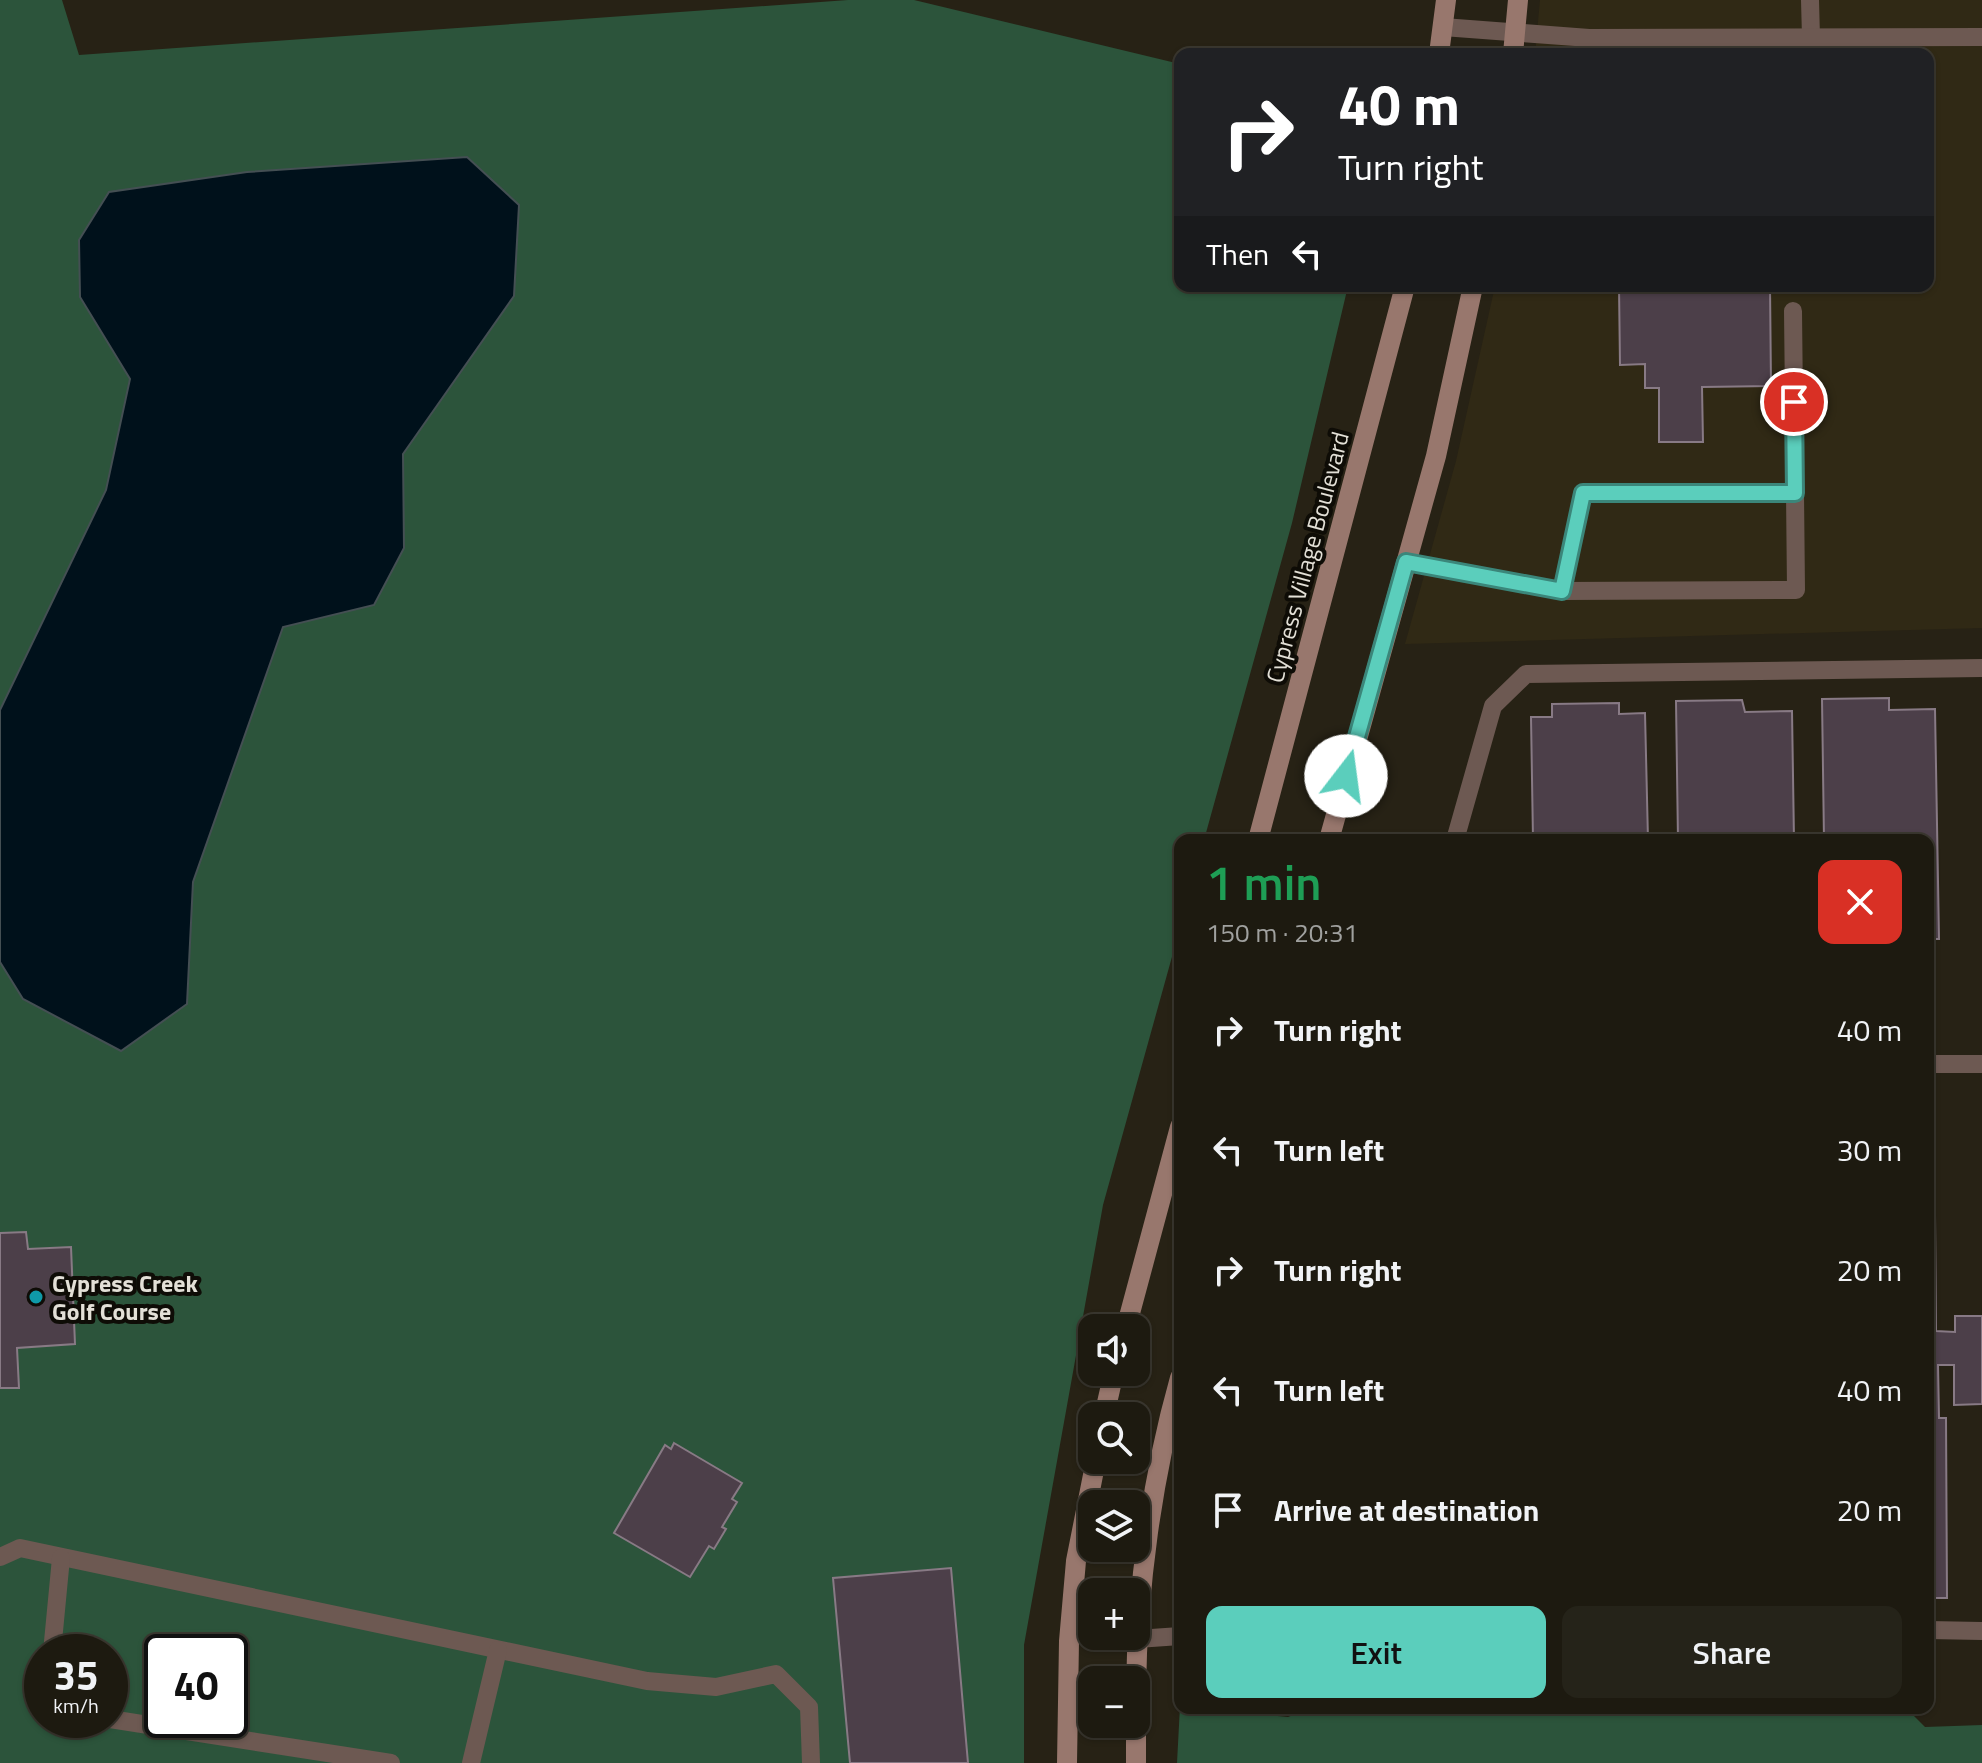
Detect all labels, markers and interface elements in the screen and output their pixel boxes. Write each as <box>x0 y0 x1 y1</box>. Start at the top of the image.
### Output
text: 40 m <box>1338 62 1460 147</box>
icon: right <box>1206 80 1310 184</box>
text: Turn right <box>1338 139 1483 194</box>
text: Then <box>1206 231 1269 277</box>
icon: left <box>1285 232 1329 276</box>
pin <box>1760 368 1828 436</box>
icon: arrive <box>1772 380 1816 424</box>
street label: Cypress Village Boulevard <box>1256 427 1358 687</box>
position arrow <box>1304 734 1388 818</box>
text: 1 min <box>1206 846 1321 919</box>
button: close <box>1818 860 1902 944</box>
text: 150 m · 20:31 <box>1206 913 1358 952</box>
text: Turn right <box>1274 1007 1402 1053</box>
text: 40 m <box>1837 1007 1902 1053</box>
icon: right <box>1206 1008 1250 1052</box>
text: Turn left <box>1274 1127 1384 1173</box>
text: 30 m <box>1837 1127 1902 1173</box>
icon: left <box>1206 1128 1250 1172</box>
text: Turn right <box>1274 1247 1402 1293</box>
text: 20 m <box>1837 1247 1902 1293</box>
icon: right <box>1206 1248 1250 1292</box>
place label: Cypress Creek Golf Course <box>52 1265 199 1329</box>
marker: Cypress Creek Golf Course <box>27 1288 45 1306</box>
map controls <box>1078 1314 1150 1738</box>
button: sound <box>1078 1314 1150 1386</box>
text: Turn left <box>1274 1367 1384 1413</box>
text: 40 m <box>1837 1367 1902 1413</box>
icon: left <box>1206 1368 1250 1412</box>
button: search <box>1078 1402 1150 1474</box>
text: Arrive at destination <box>1274 1487 1539 1533</box>
text: 20 m <box>1837 1487 1902 1533</box>
icon: arrive <box>1206 1488 1250 1532</box>
button: layers <box>1078 1490 1150 1562</box>
button: + <box>1078 1578 1150 1650</box>
button: Exit <box>1206 1606 1546 1698</box>
button: Share <box>1562 1606 1902 1698</box>
speed limit sign: 40 <box>144 1634 248 1738</box>
text: 35 <box>54 1645 98 1706</box>
button: − <box>1078 1666 1150 1738</box>
text: km/h <box>53 1690 99 1721</box>

